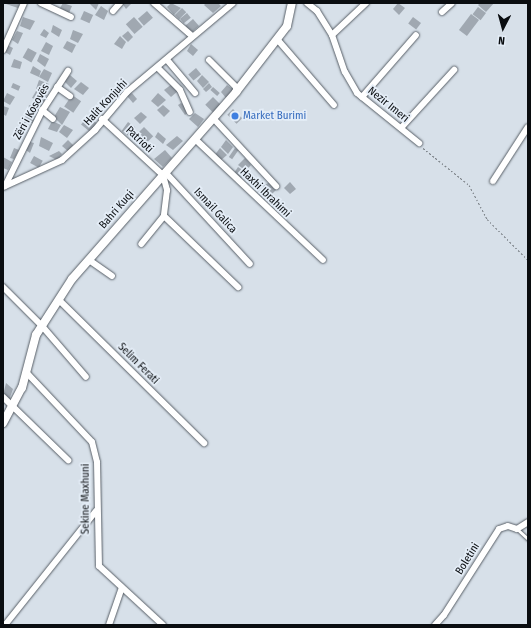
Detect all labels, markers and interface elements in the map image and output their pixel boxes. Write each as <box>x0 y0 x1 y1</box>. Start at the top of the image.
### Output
north arrow <box>483 8 523 48</box>
text: N <box>498 34 506 47</box>
street label: Halit Konjuhi <box>81 77 131 129</box>
street label: Zëri i Kosovës <box>11 82 53 142</box>
street label: Nezir Imeri <box>365 84 411 126</box>
place label: Market Burimi <box>243 109 306 123</box>
marker: Market Burimi <box>230 111 240 121</box>
street label: Patrioti <box>122 124 156 156</box>
street label: Haxhi Ibrahimi <box>237 166 293 220</box>
street label: Ismail Galica <box>191 186 239 236</box>
street label: Bahri Kuqi <box>97 188 137 232</box>
street label: Selim Ferati <box>115 341 161 387</box>
street label: Sekine Maxhuni <box>79 464 93 534</box>
street label: Boletini <box>453 541 483 577</box>

